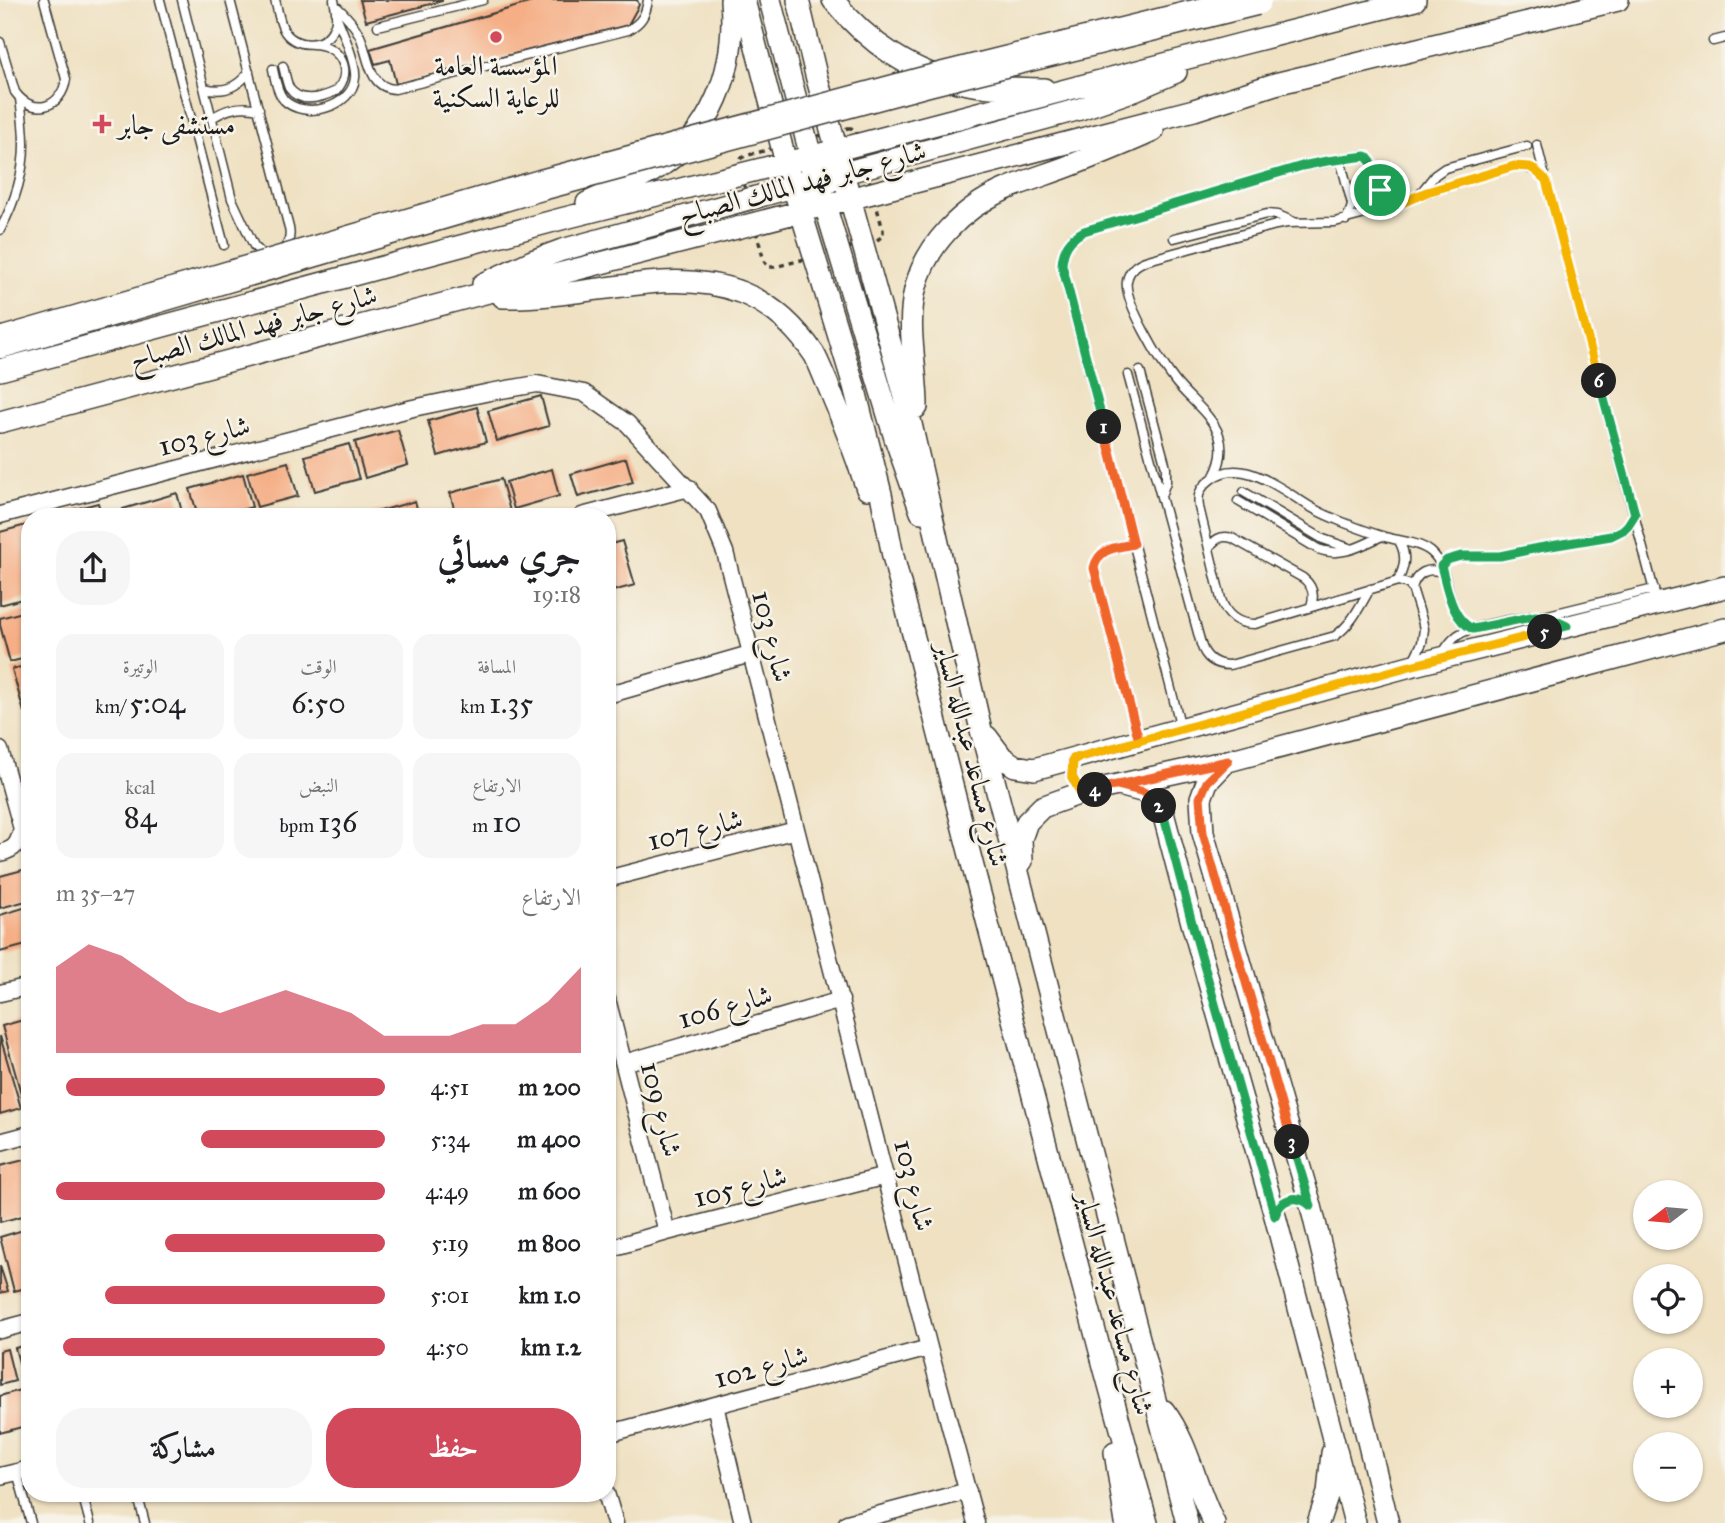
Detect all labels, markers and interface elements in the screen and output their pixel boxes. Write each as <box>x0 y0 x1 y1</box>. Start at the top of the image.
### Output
marker: المؤسسة العامة للرعاية السكنية <box>488 29 504 45</box>
place label: المؤسسة العامة للرعاية السكنية <box>432 48 560 115</box>
place label: مستشفى جابر <box>115 107 236 145</box>
marker: مستشفى جابر <box>92 114 112 134</box>
street label: شارع جابر فهد المالك الصباح <box>674 133 932 240</box>
pin <box>1350 160 1410 220</box>
icon: arrive <box>1361 171 1399 209</box>
street label: شارع جابر فهد المالك الصباح <box>125 277 383 384</box>
pin: 6 <box>1582 364 1616 398</box>
text: 6 <box>1594 369 1603 392</box>
street label: شارع 103 <box>155 407 255 470</box>
pin: 1 <box>1086 410 1122 444</box>
text: 1 <box>1100 415 1107 438</box>
button: share <box>56 531 130 605</box>
text: جري مسائي <box>437 531 581 577</box>
text: 19:18 <box>533 580 581 608</box>
street label: شارع 103 <box>738 587 801 687</box>
pin: 5 <box>1528 614 1562 650</box>
text: 5 <box>1540 620 1549 643</box>
street label: شارع مساعد عبدالله الساير <box>921 635 1017 872</box>
text: الوتيرة <box>123 655 158 678</box>
text: الوقت <box>300 655 337 678</box>
text: المسافة <box>477 655 516 678</box>
text: 5:04 <box>129 685 185 721</box>
text: 6:50 <box>291 685 346 721</box>
text: 1.35 <box>489 685 533 721</box>
text: /km <box>95 695 129 718</box>
text: km <box>460 695 489 718</box>
pin: 4 <box>1078 772 1112 808</box>
text: النبض <box>299 774 338 797</box>
text: الارتفاع <box>472 774 521 797</box>
text: kcal <box>125 776 155 799</box>
text: 4 <box>1089 778 1100 801</box>
pin: 2 <box>1142 788 1176 824</box>
text: 2 <box>1154 794 1163 817</box>
text: 84 <box>124 799 157 835</box>
street label: شارع 107 <box>644 801 748 864</box>
text: 136 <box>318 804 357 840</box>
text: 10 <box>492 804 521 840</box>
text: bpm <box>280 814 318 837</box>
text: m <box>472 814 492 837</box>
text: 27–35 m <box>56 879 135 907</box>
text: الارتفاع <box>521 883 581 911</box>
street label: شارع 106 <box>674 976 778 1042</box>
street label: شارع 109 <box>627 1058 690 1162</box>
text: 4:51 <box>431 1073 469 1101</box>
text: 200 m <box>519 1073 581 1101</box>
pin: 3 <box>1274 1124 1310 1160</box>
text: 5:34 <box>431 1125 469 1153</box>
text: 400 m <box>517 1125 581 1153</box>
text: 3 <box>1288 1130 1295 1153</box>
street label: شارع 103 <box>880 1136 943 1236</box>
street label: شارع 105 <box>690 1158 792 1221</box>
text: 4:49 <box>425 1177 469 1205</box>
text: 600 m <box>518 1177 581 1205</box>
north arrow <box>1633 1180 1703 1250</box>
map controls <box>1633 1180 1703 1502</box>
street label: شارع مساعد عبدالله الساير <box>1062 1184 1162 1421</box>
text: 5:19 <box>431 1229 469 1257</box>
text: 800 m <box>518 1229 581 1257</box>
button: locate <box>1633 1264 1703 1334</box>
text: 5:01 <box>430 1281 469 1309</box>
text: 1.0 km <box>519 1281 581 1309</box>
text: 4:50 <box>426 1333 469 1361</box>
text: 1.2 km <box>521 1333 581 1361</box>
street label: شارع 102 <box>710 1337 813 1402</box>
button: + <box>1633 1348 1703 1418</box>
button: مشاركة <box>56 1408 312 1488</box>
button: حفظ <box>326 1408 581 1488</box>
button: − <box>1633 1432 1703 1502</box>

